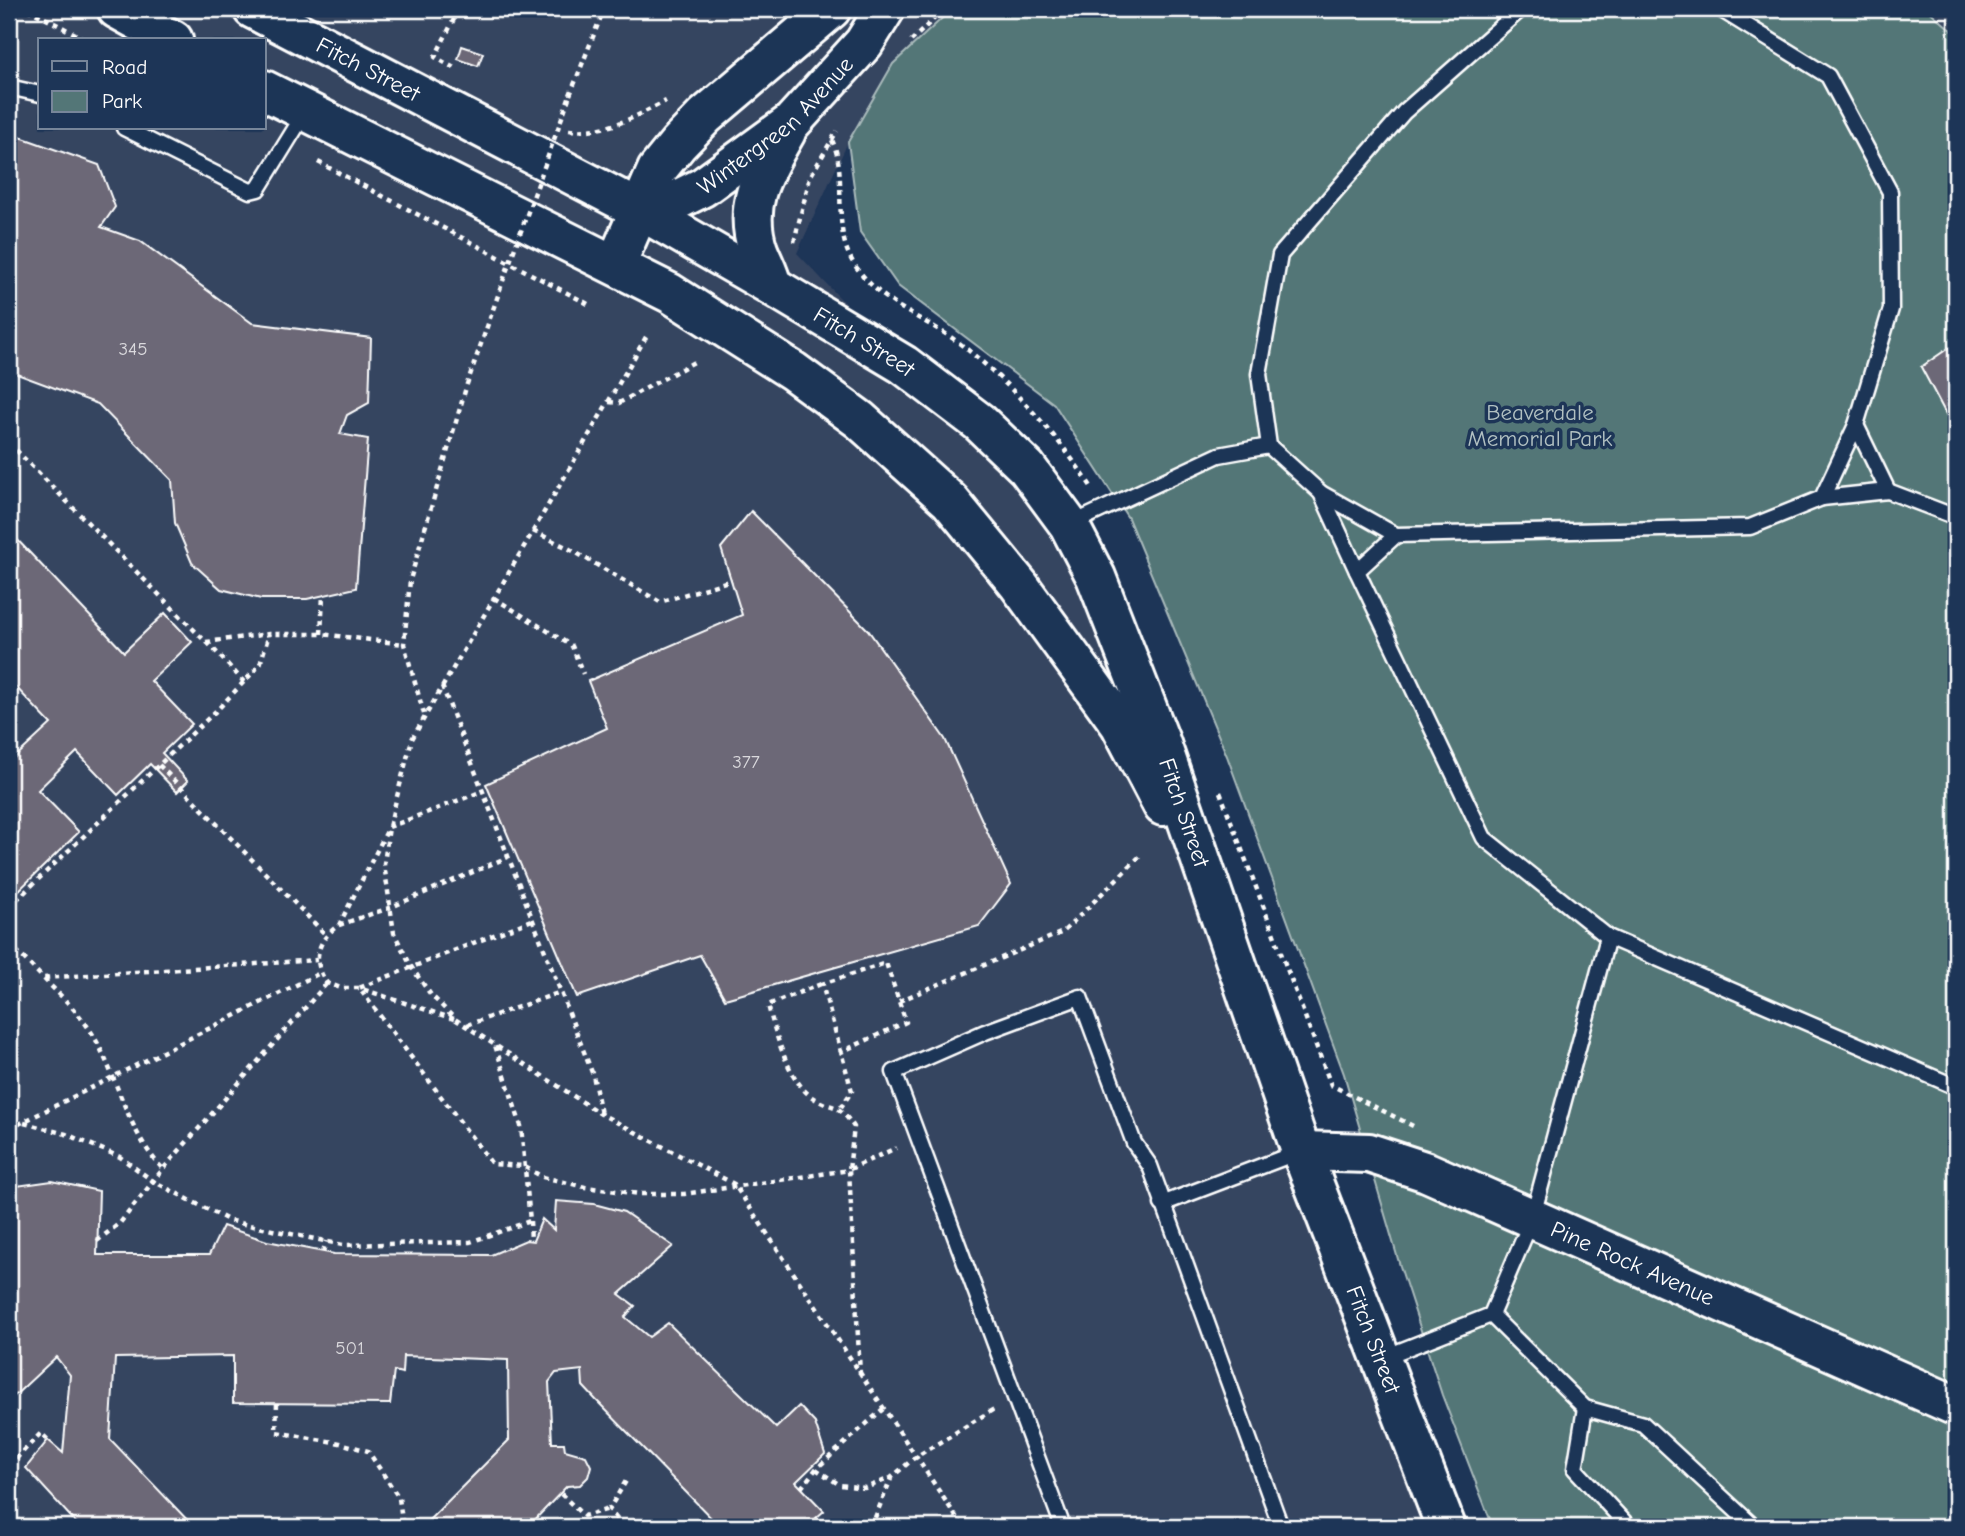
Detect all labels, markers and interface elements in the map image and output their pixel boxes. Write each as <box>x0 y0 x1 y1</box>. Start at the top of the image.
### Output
street label: Fitch Street <box>312 31 426 108</box>
legend <box>38 38 266 130</box>
street label: Wintergreen Avenue <box>692 51 859 201</box>
text: Road <box>102 55 147 79</box>
text: Park <box>102 89 142 113</box>
street label: Fitch Street <box>809 301 921 383</box>
house number: 345 <box>118 338 148 360</box>
park label: Beaverdale Memorial Park <box>1468 399 1612 452</box>
house number: 377 <box>732 751 760 773</box>
street label: Fitch Street <box>1153 755 1216 872</box>
street label: Pine Rock Avenue <box>1547 1216 1718 1311</box>
street label: Fitch Street <box>1340 1282 1407 1399</box>
house number: 501 <box>335 1337 365 1359</box>

